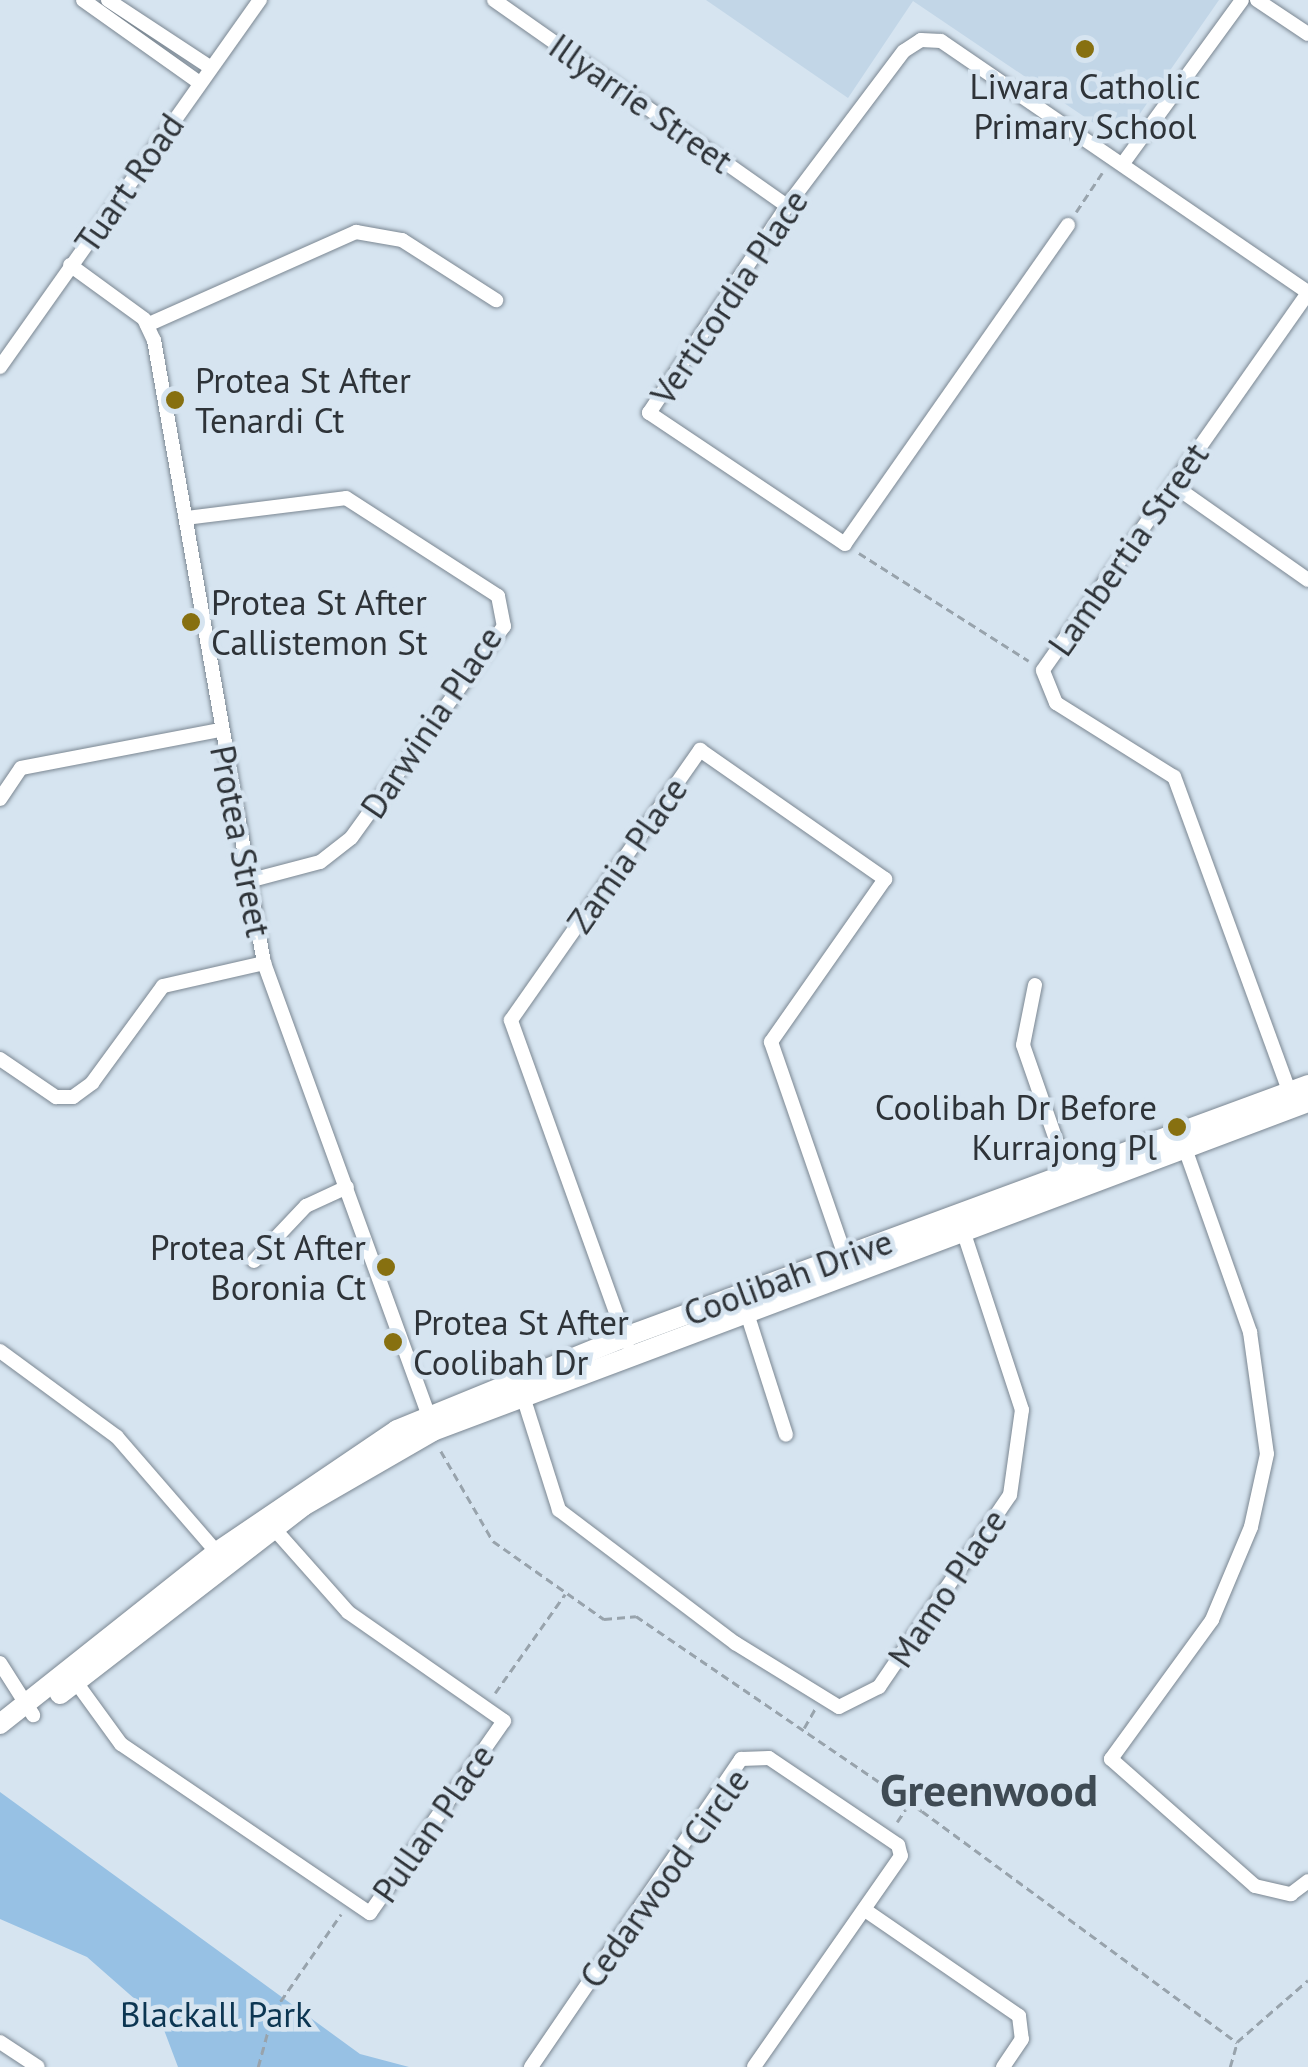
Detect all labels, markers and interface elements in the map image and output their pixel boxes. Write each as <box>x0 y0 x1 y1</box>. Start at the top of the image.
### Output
street label: Illyarrie Street <box>541 24 741 182</box>
marker: Liwara Catholic Primary School <box>1074 38 1096 60</box>
place label: Liwara Catholic Primary School <box>969 65 1201 147</box>
street label: Tuart Road <box>66 105 192 261</box>
street label: Verticordia Place <box>642 182 816 412</box>
place label: Protea St After Tenardi Ct <box>195 359 412 441</box>
marker: Protea St After Tenardi Ct <box>164 389 186 411</box>
street label: Lambertia Street <box>1039 435 1217 663</box>
place label: Protea St After Callistemon St <box>211 581 428 663</box>
marker: Protea St After Callistemon St <box>180 611 202 633</box>
street label: Darwinia Place <box>351 618 511 826</box>
street label: Protea Street <box>202 742 280 940</box>
street label: Zamia Place <box>558 769 696 941</box>
place label: Coolibah Dr Before Kurrajong Pl <box>875 1086 1157 1168</box>
marker: Coolibah Dr Before Kurrajong Pl <box>1166 1116 1188 1138</box>
street label: Coolibah Drive <box>678 1220 898 1334</box>
place label: Protea St After Boronia Ct <box>149 1226 366 1308</box>
marker: Protea St After Boronia Ct <box>375 1256 397 1278</box>
place label: Protea St After Coolibah Dr <box>413 1301 630 1383</box>
marker: Protea St After Coolibah Dr <box>382 1331 404 1353</box>
street label: Mamo Place <box>879 1501 1015 1675</box>
street label: Pullan Place <box>363 1736 503 1910</box>
street label: Cedarwood Circle <box>570 1760 758 1996</box>
district label: Greenwood <box>880 1763 1098 1817</box>
park label: Blackall Park <box>120 1993 312 2035</box>

